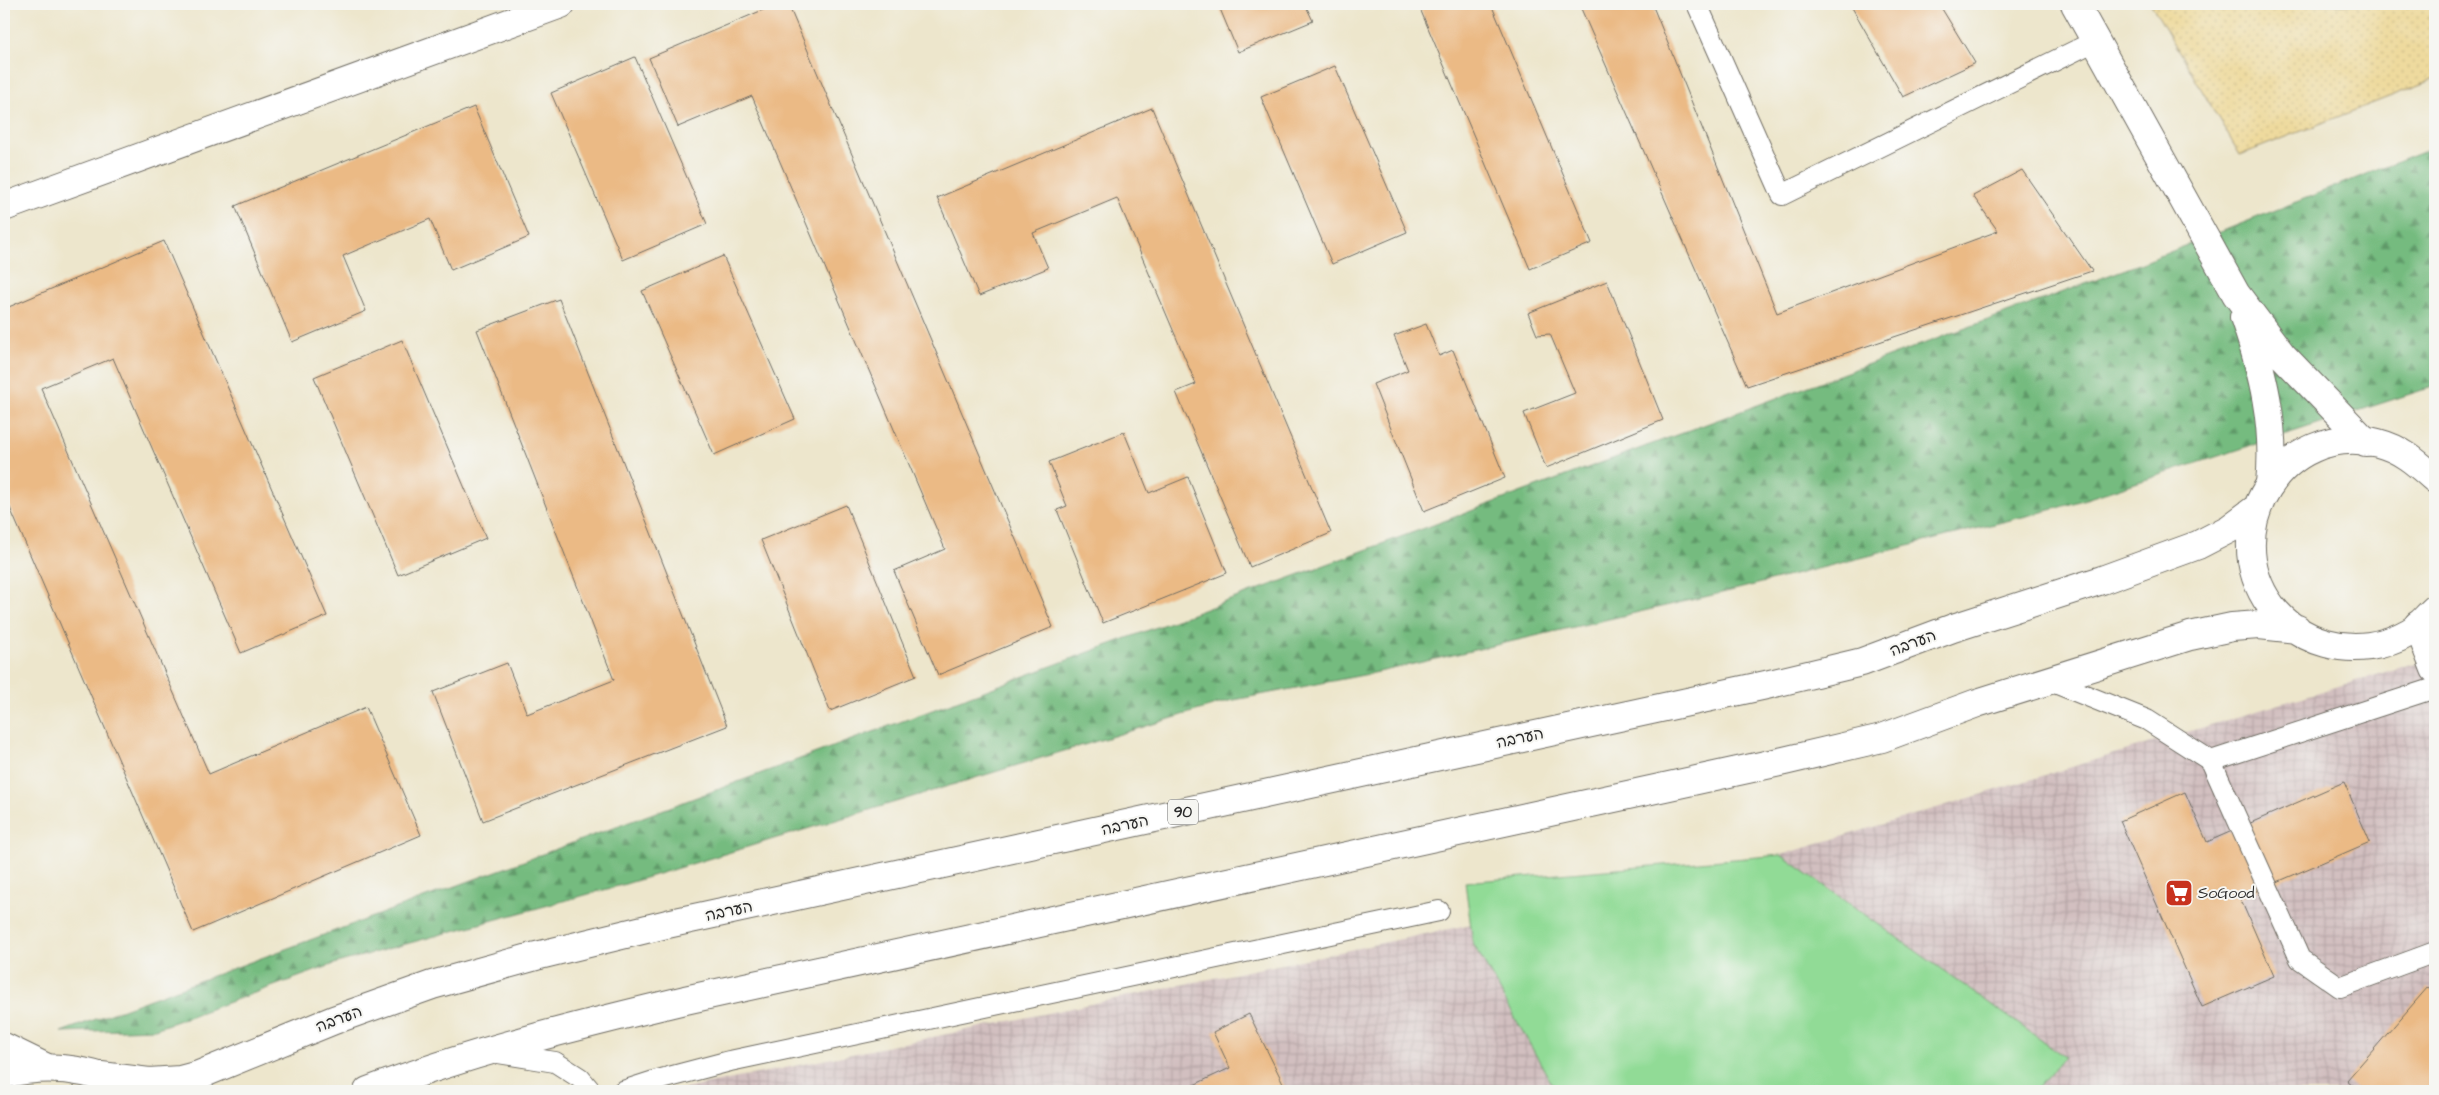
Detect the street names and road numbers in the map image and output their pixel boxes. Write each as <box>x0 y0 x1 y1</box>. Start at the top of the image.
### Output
street label: הערבה <box>1887 624 1939 662</box>
street label: הערבה <box>1494 722 1546 754</box>
road number: 90 <box>1168 800 1198 824</box>
street label: הערבה <box>1099 809 1151 841</box>
street label: הערבה <box>703 895 755 927</box>
street label: הערבה <box>313 1000 365 1038</box>

